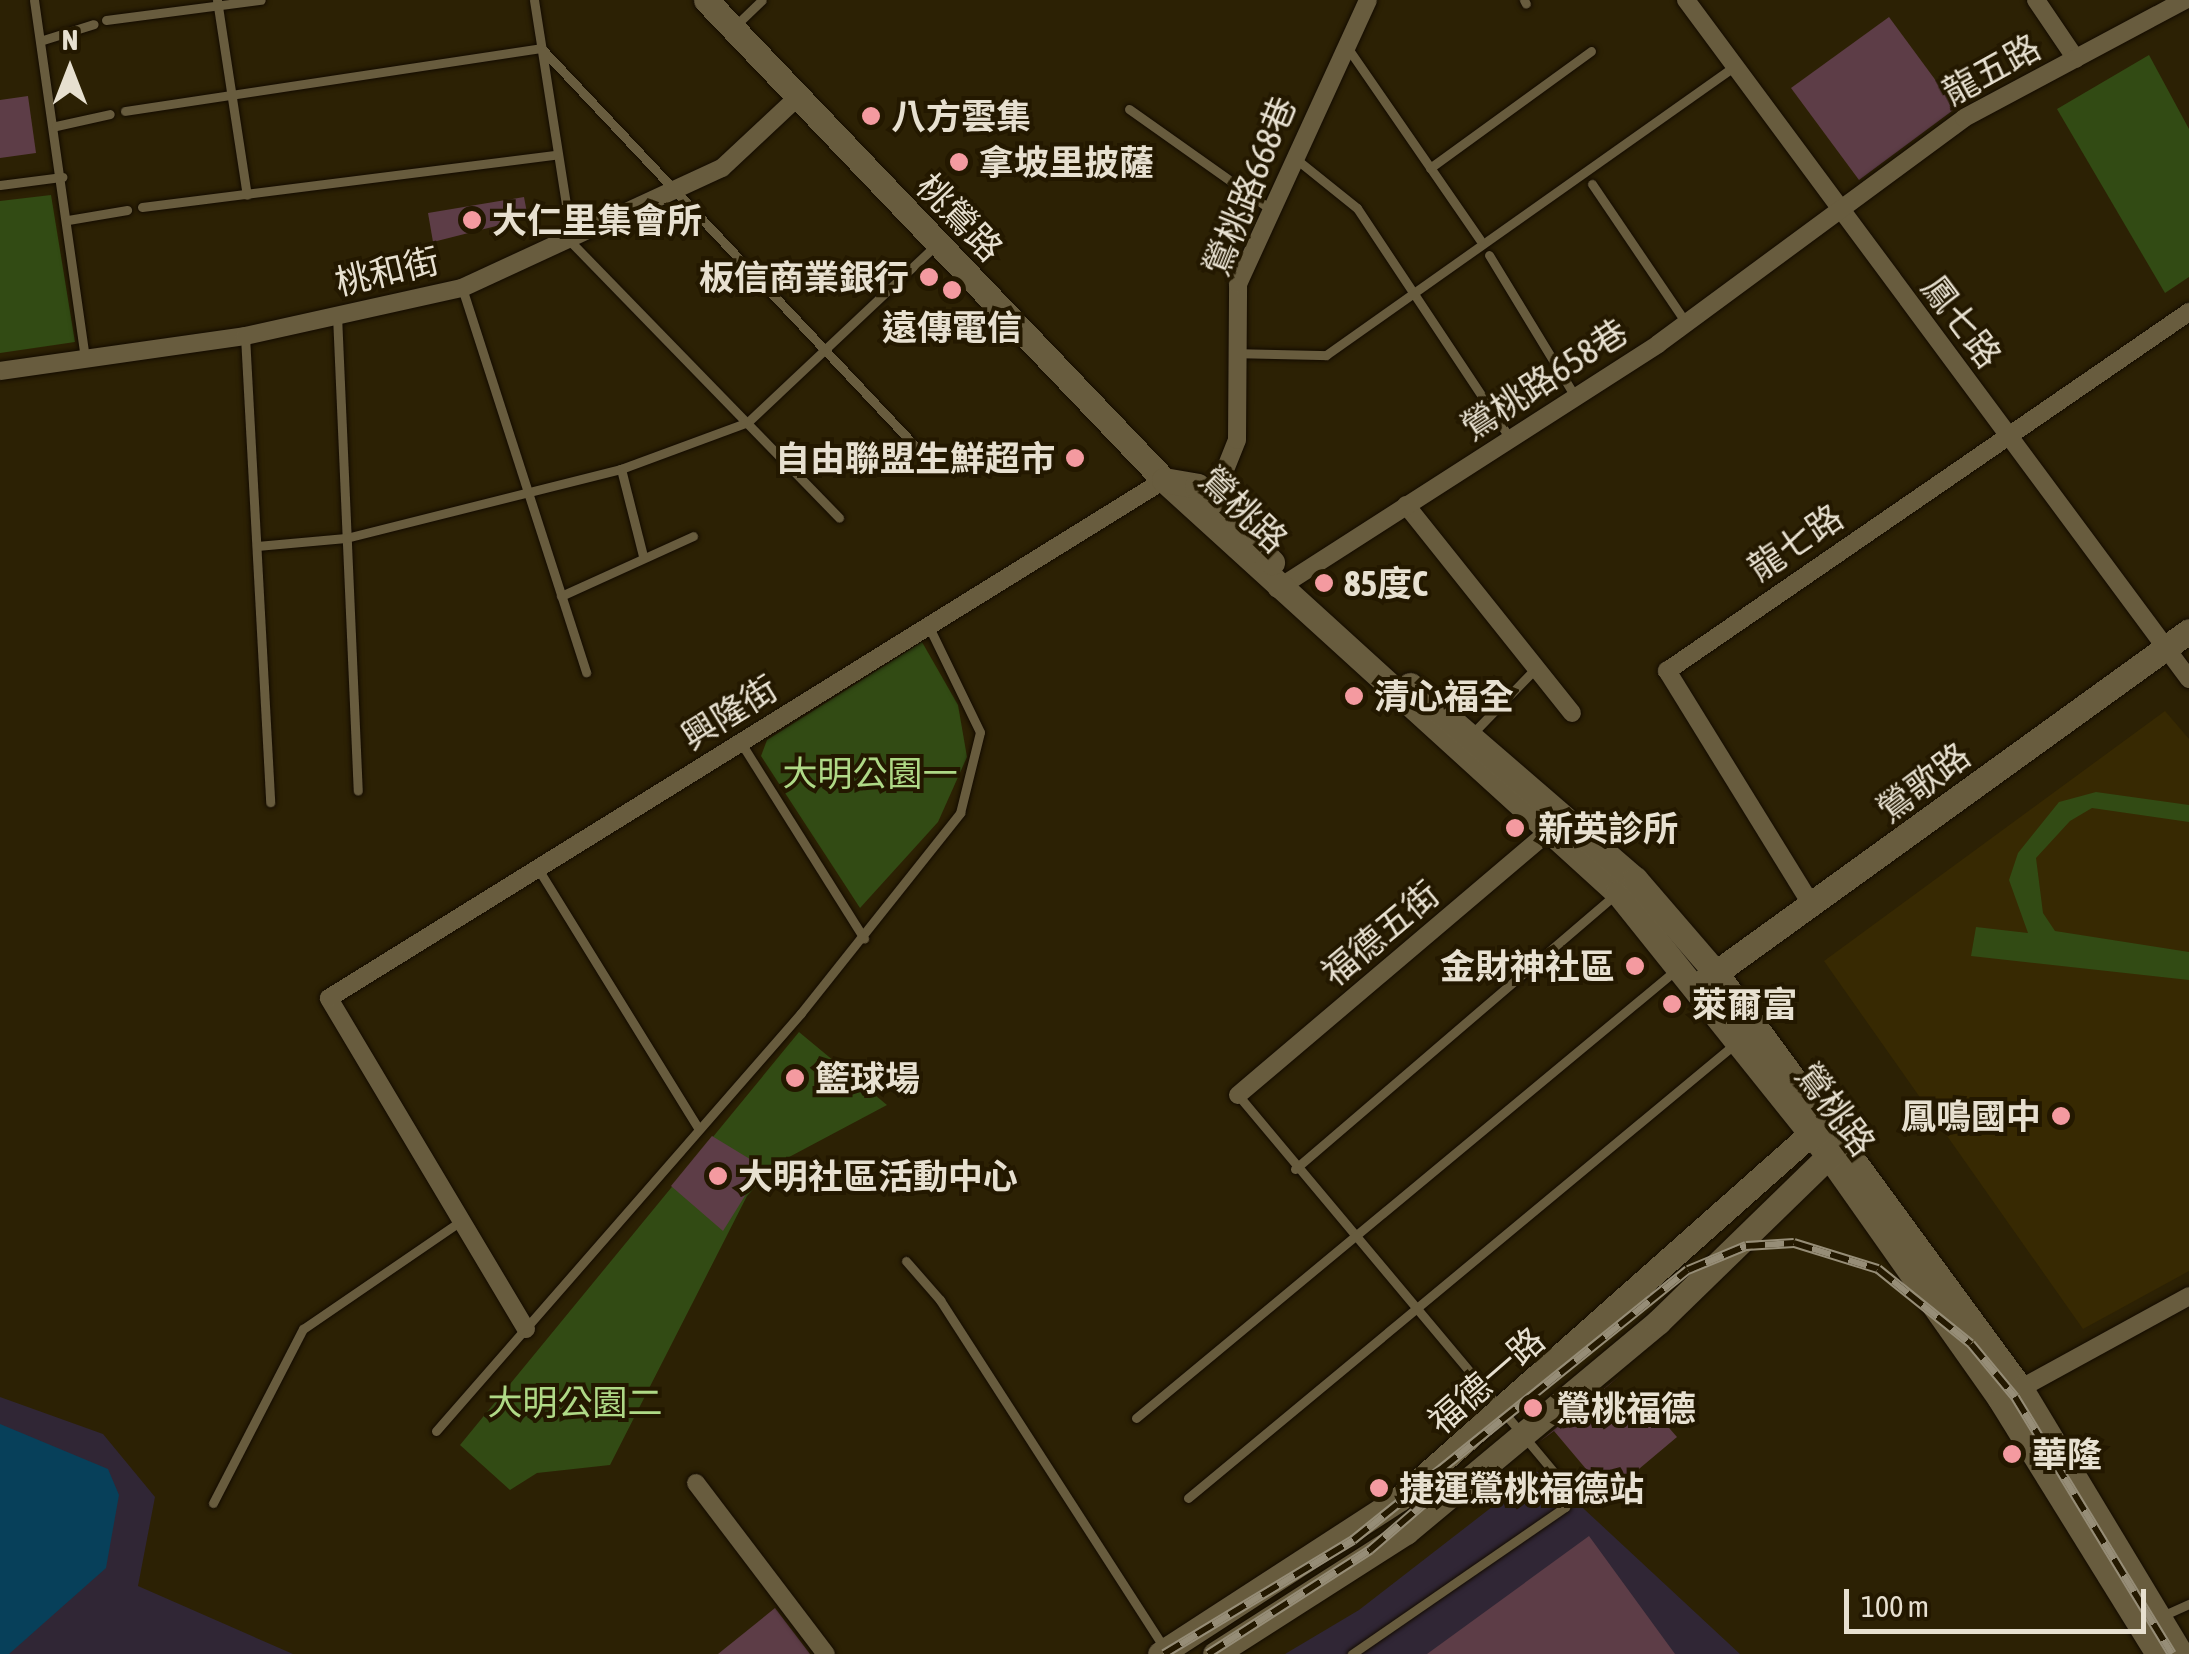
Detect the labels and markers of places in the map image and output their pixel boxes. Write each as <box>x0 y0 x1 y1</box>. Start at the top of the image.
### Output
place label: 八方雲集 <box>891 95 1031 137</box>
marker: 八方雲集 <box>860 105 882 127</box>
place label: 拿坡里披薩 <box>979 141 1154 183</box>
marker: 拿坡里披薩 <box>948 151 970 173</box>
place label: 大仁里集會所 <box>492 199 702 241</box>
marker: 大仁里集會所 <box>461 209 483 231</box>
place label: 板信商業銀行 <box>699 256 909 298</box>
marker: 板信商業銀行 <box>918 266 940 288</box>
marker: 遠傳電信 <box>941 279 963 301</box>
place label: 遠傳電信 <box>882 306 1022 348</box>
place label: 自由聯盟生鮮超市 <box>775 437 1055 479</box>
marker: 自由聯盟生鮮超市 <box>1064 447 1086 469</box>
place label: 85度C <box>1344 562 1428 604</box>
marker: 85度C <box>1313 572 1335 594</box>
place label: 清心福全 <box>1374 675 1514 717</box>
marker: 清心福全 <box>1343 685 1365 707</box>
place label: 新英診所 <box>1538 807 1678 849</box>
marker: 新英診所 <box>1502 815 1528 841</box>
place label: 金財神社區 <box>1440 945 1615 987</box>
marker: 金財神社區 <box>1624 955 1646 977</box>
place label: 萊爾富 <box>1692 983 1797 1025</box>
marker: 萊爾富 <box>1661 993 1683 1015</box>
place label: 籃球場 <box>815 1057 920 1099</box>
marker: 籃球場 <box>784 1067 806 1089</box>
place label: 鳳鳴國中 <box>1901 1095 2041 1137</box>
marker: 鳳鳴國中 <box>2050 1105 2072 1127</box>
place label: 大明社區活動中心 <box>738 1155 1018 1197</box>
marker: 大明社區活動中心 <box>707 1165 729 1187</box>
place label: 鶯桃福德 <box>1556 1387 1696 1429</box>
marker: 鶯桃福德 <box>1520 1395 1546 1421</box>
place label: 華隆 <box>2032 1433 2102 1475</box>
marker: 華隆 <box>2001 1443 2023 1465</box>
place label: 捷運鶯桃福德站 <box>1399 1467 1644 1509</box>
marker: 捷運鶯桃福德站 <box>1368 1477 1390 1499</box>

